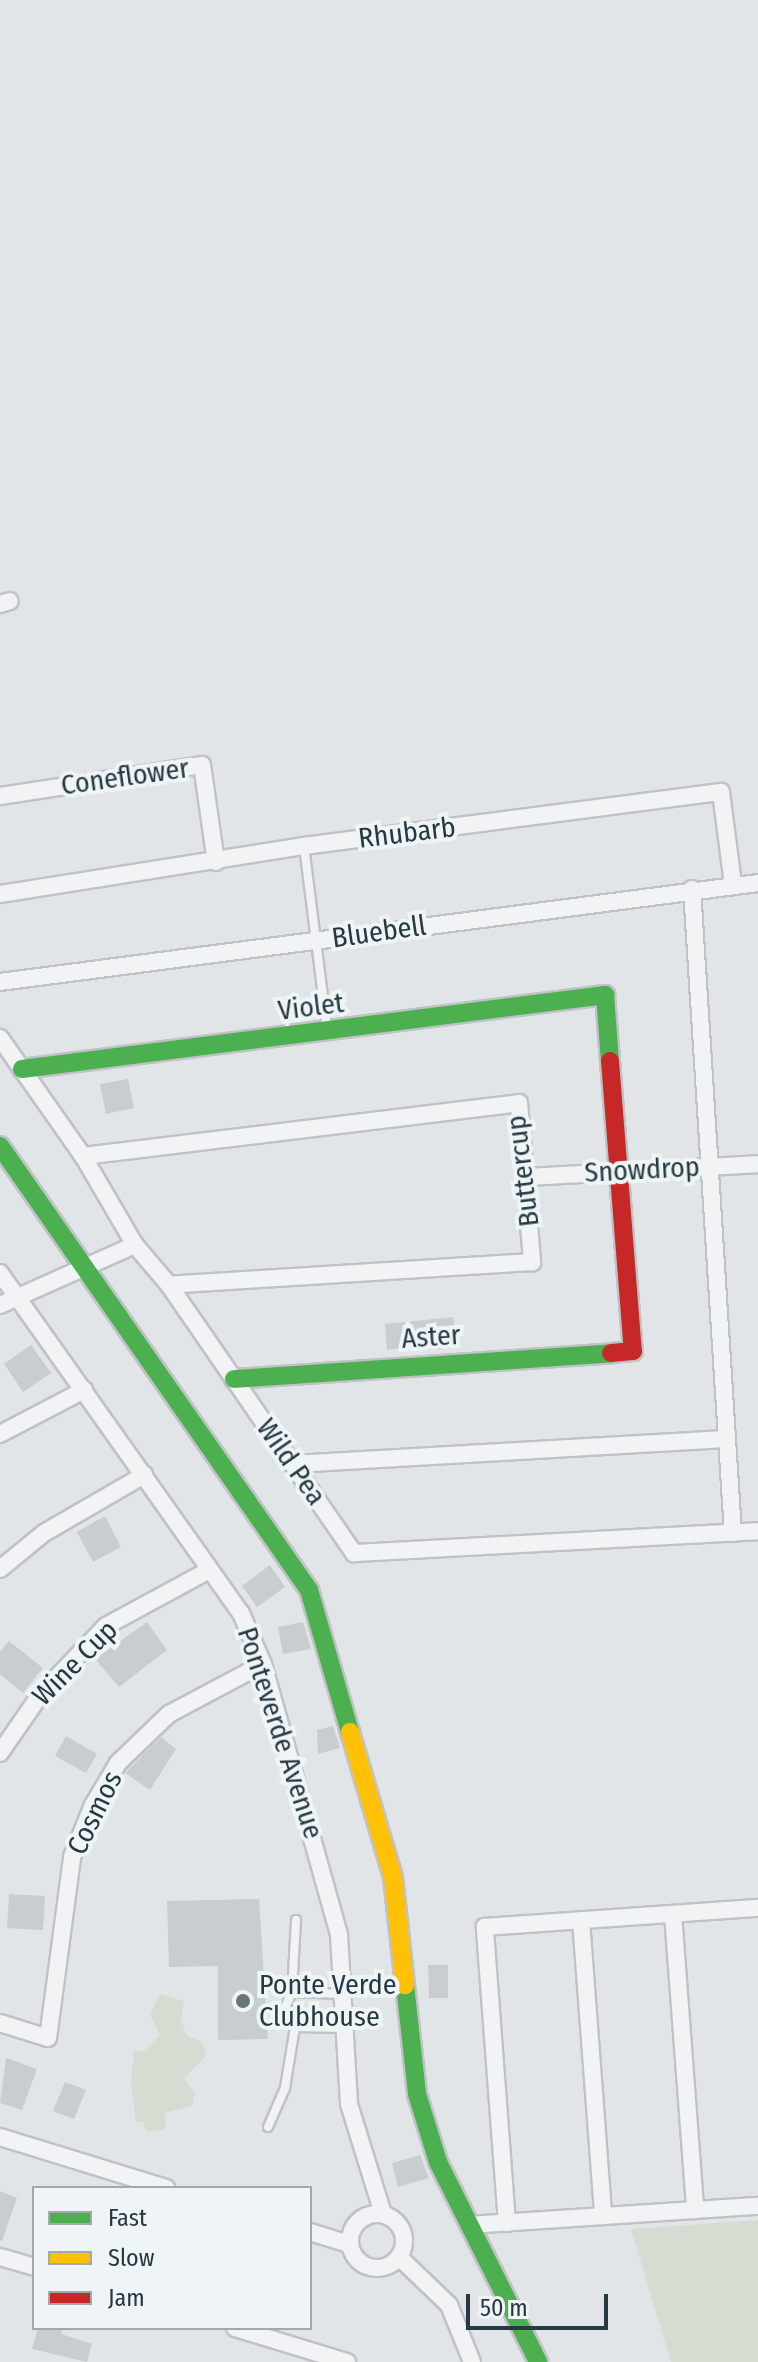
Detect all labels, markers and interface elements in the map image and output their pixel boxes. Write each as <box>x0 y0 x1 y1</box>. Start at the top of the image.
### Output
street label: Coneflower <box>59 751 191 803</box>
street label: Rhubarb <box>356 810 458 856</box>
street label: Bluebell <box>330 909 428 955</box>
street label: Violet <box>276 986 346 1028</box>
street label: Buttercup <box>500 1113 546 1229</box>
street label: Snowdrop <box>584 1150 700 1190</box>
street label: Aster <box>400 1318 462 1356</box>
street label: Wild Pea <box>249 1412 333 1512</box>
street label: Wine Cup <box>25 1613 125 1713</box>
street label: Ponteverde Avenue <box>230 1623 330 1843</box>
street label: Cosmos <box>60 1766 130 1860</box>
place label: Ponte Verde Clubhouse <box>259 1968 397 2034</box>
marker: Ponte Verde Clubhouse <box>234 1992 252 2010</box>
legend <box>32 2186 312 2330</box>
text: Fast <box>108 2204 147 2232</box>
text: Slow <box>108 2244 154 2272</box>
scale bar <box>470 2278 612 2328</box>
text: Jam <box>108 2284 145 2312</box>
text: 50 m <box>480 2294 528 2322</box>

